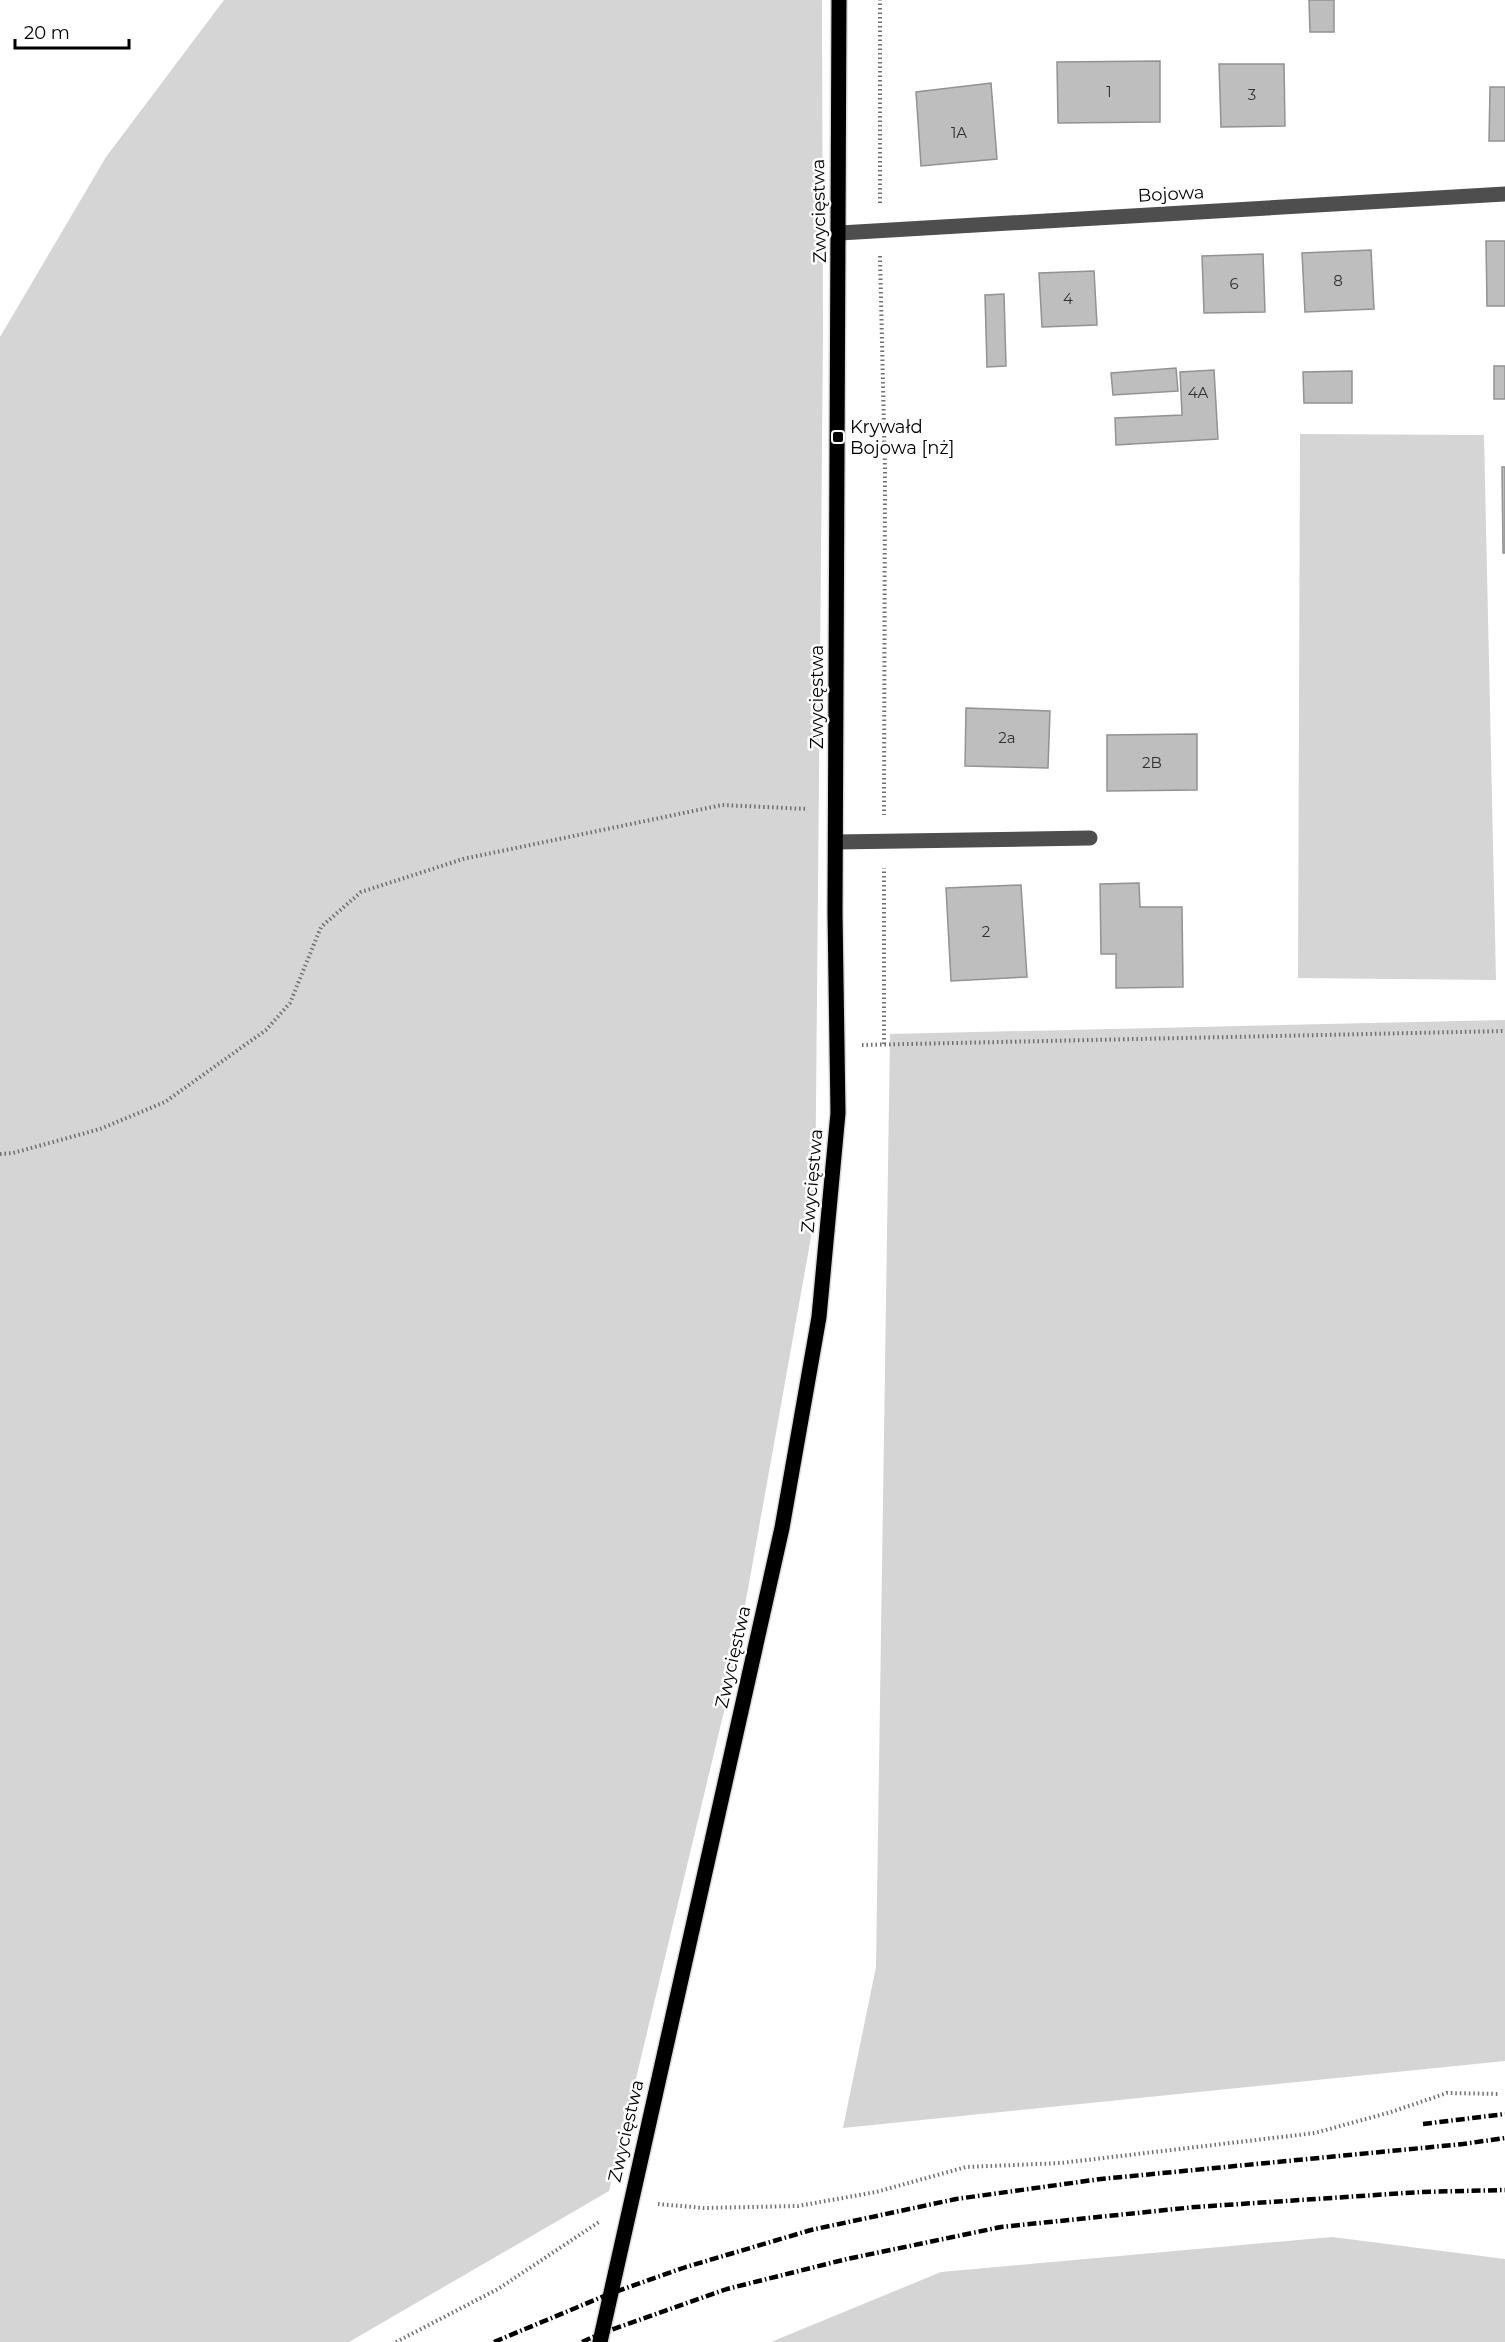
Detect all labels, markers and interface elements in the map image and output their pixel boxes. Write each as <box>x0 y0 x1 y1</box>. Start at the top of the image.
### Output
scale bar <box>15 12 129 50</box>
text: 20 m <box>24 22 70 44</box>
house number: 1 <box>1106 82 1112 101</box>
house number: 3 <box>1248 85 1256 104</box>
house number: 1A <box>951 123 967 142</box>
street label: Zwycięstwa <box>807 159 831 263</box>
street label: Bojowa <box>1137 181 1205 207</box>
house number: 8 <box>1333 271 1343 290</box>
house number: 6 <box>1229 274 1239 293</box>
house number: 4 <box>1063 289 1073 308</box>
house number: 4A <box>1188 383 1209 402</box>
place label: Krywałd Bojowa [nż] <box>850 416 954 459</box>
marker: Krywałd Bojowa [nż] <box>831 430 845 444</box>
street label: Zwycięstwa <box>806 645 828 749</box>
house number: 2a <box>998 728 1016 747</box>
house number: 2B <box>1142 753 1162 772</box>
house number: 2 <box>982 922 990 941</box>
street label: Zwycięstwa <box>796 1128 828 1234</box>
street label: Zwycięstwa <box>711 1604 755 1710</box>
street label: Zwycięstwa <box>604 2078 648 2184</box>

